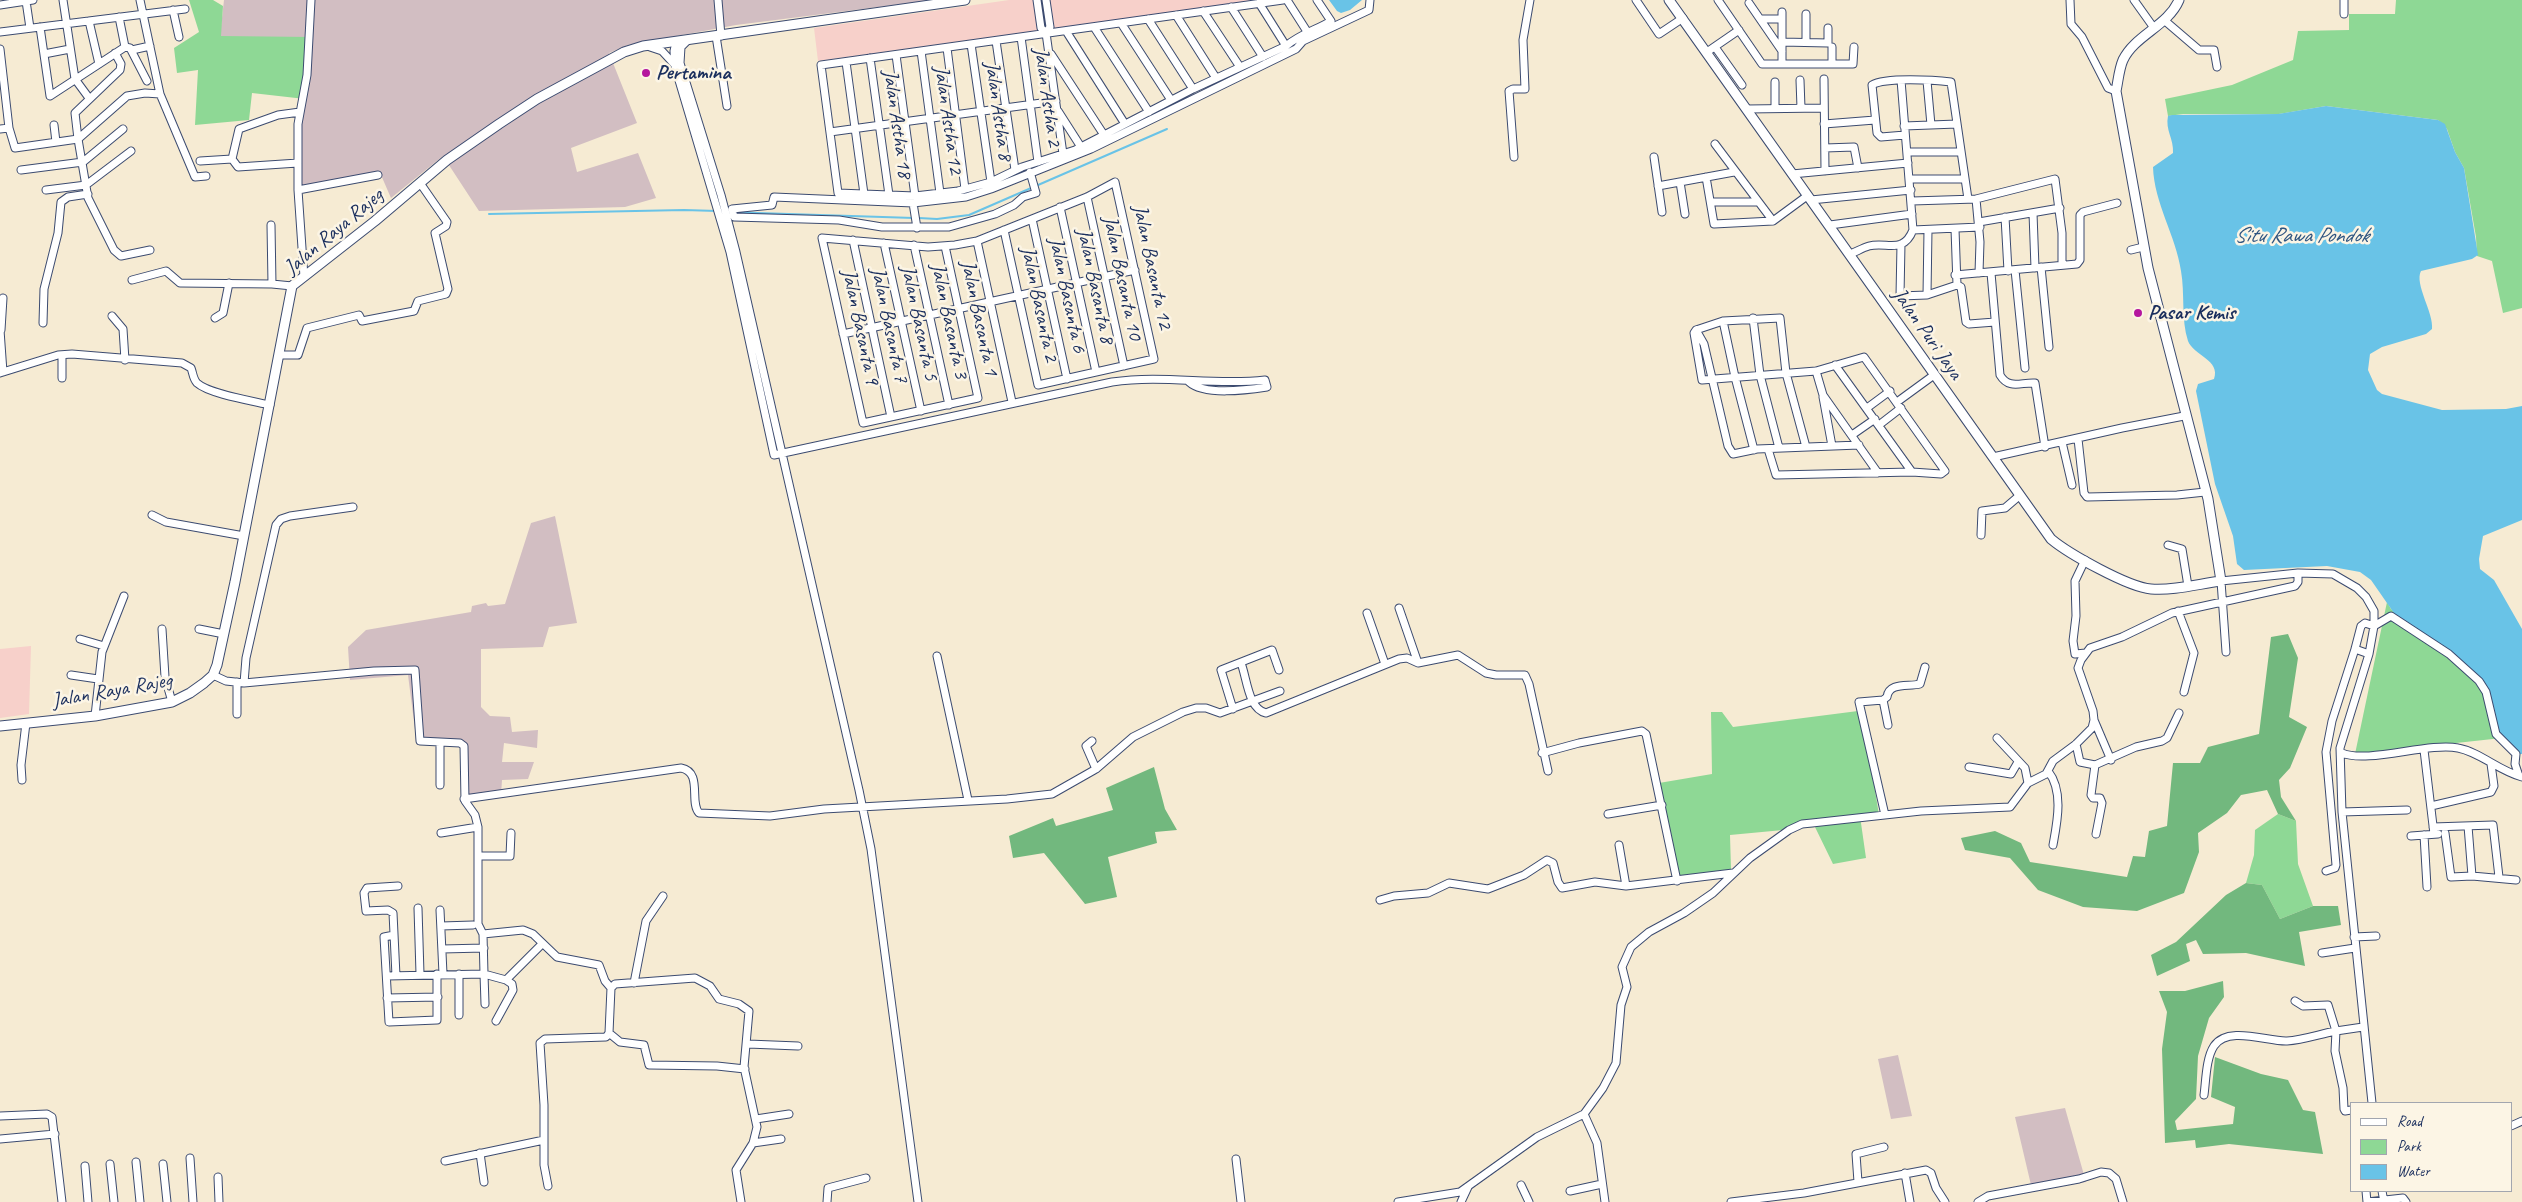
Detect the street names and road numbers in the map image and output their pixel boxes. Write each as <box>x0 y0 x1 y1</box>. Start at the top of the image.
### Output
street label: Jalan Astha 2 <box>1028 46 1066 148</box>
street label: Jalan Astha 8 <box>979 60 1017 162</box>
street label: Jalan Astha 12 <box>928 64 968 176</box>
street label: Jalan Astha 18 <box>877 68 917 180</box>
street label: Jalan Raya Rajeg <box>279 183 389 281</box>
street label: Jalan Basanta 12 <box>1127 202 1177 332</box>
street label: Jalan Basanta 10 <box>1097 213 1147 343</box>
street label: Jalan Basanta 8 <box>1071 226 1119 346</box>
street label: Jalan Basanta 6 <box>1043 235 1091 355</box>
street label: Jalan Basanta 2 <box>1015 244 1063 364</box>
street label: Jalan Basanta 1 <box>955 258 1003 378</box>
street label: Jalan Basanta 3 <box>925 261 973 381</box>
street label: Jalan Basanta 5 <box>895 263 943 383</box>
street label: Jalan Basanta 7 <box>865 265 913 385</box>
street label: Jalan Basanta 9 <box>836 267 884 387</box>
street label: Jalan Puri Jaya <box>1886 283 1968 385</box>
street label: Jalan Raya Rajeg <box>50 668 174 714</box>

